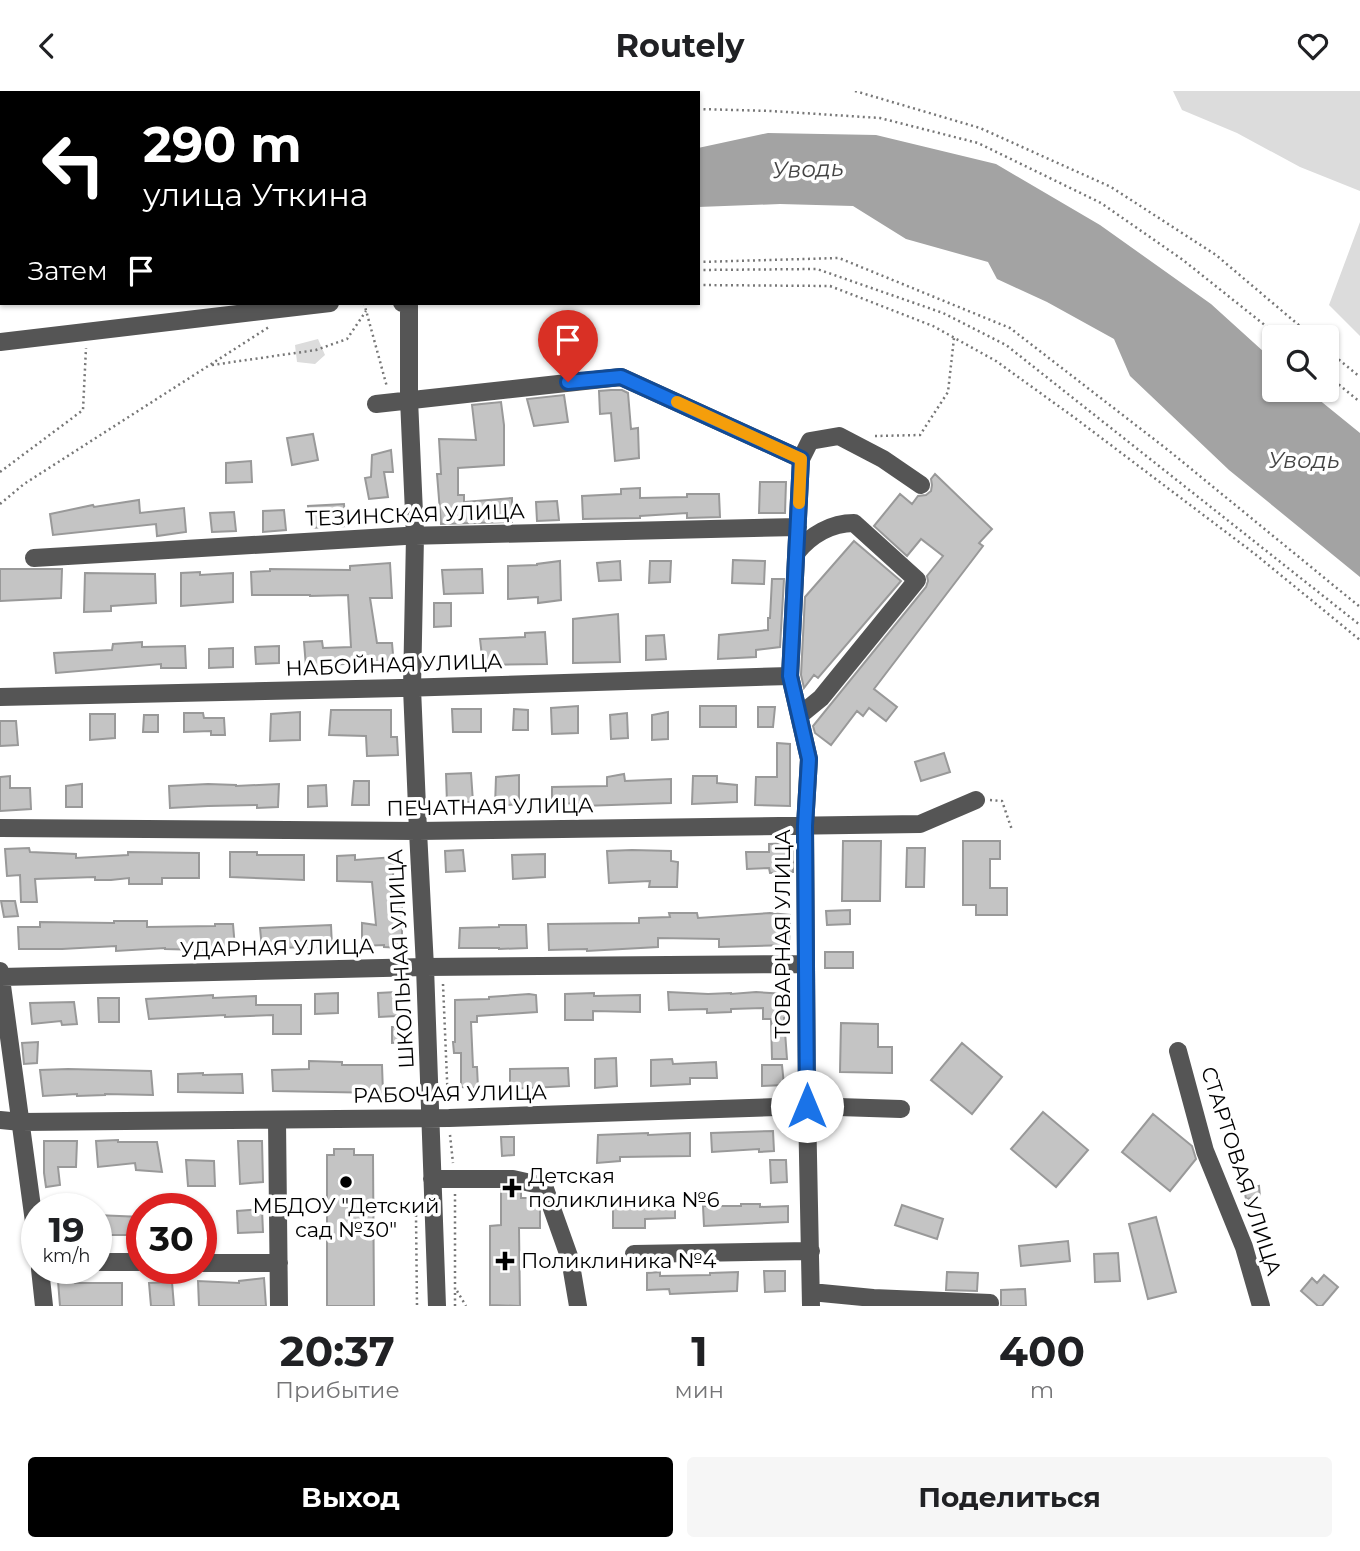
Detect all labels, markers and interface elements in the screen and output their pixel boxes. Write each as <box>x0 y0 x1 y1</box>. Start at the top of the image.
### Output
text: Routely <box>616 26 744 65</box>
icon: back <box>28 27 66 65</box>
icon: heart <box>1294 27 1332 65</box>
text: 290 m <box>143 115 302 174</box>
icon: left <box>28 119 119 210</box>
water label: Уводь <box>772 154 844 184</box>
text: улица Уткина <box>143 175 368 214</box>
icon: arrive <box>122 252 160 290</box>
text: Затем <box>28 255 108 287</box>
pin <box>538 310 598 382</box>
icon: arrive <box>549 321 587 359</box>
map controls <box>1262 325 1339 402</box>
button: search <box>1262 325 1339 402</box>
water label: Уводь <box>1268 446 1340 474</box>
street label: ТЕЗИНСКАЯ УЛИЦА <box>305 498 526 531</box>
street label: НАБОЙНАЯ УЛИЦА <box>285 648 503 681</box>
street label: ПЕЧАТНАЯ УЛИЦА <box>386 792 594 821</box>
street label: ТОВАРНАЯ УЛИЦА <box>770 829 795 1039</box>
street label: ШКОЛЬНАЯ УЛИЦА <box>382 848 419 1069</box>
street label: УДАРНАЯ УЛИЦА <box>180 933 375 962</box>
street label: СТАРТОВАЯ УЛИЦА <box>1196 1063 1287 1279</box>
position arrow <box>770 1069 844 1143</box>
street label: РАБОЧАЯ УЛИЦА <box>353 1079 548 1108</box>
place label: Детская поликлиника №6 <box>528 1163 720 1212</box>
marker: МБДОУ "Детский сад №30" <box>338 1174 354 1190</box>
marker: Детская поликлиника №6 <box>502 1178 522 1198</box>
speed limit sign: 30 <box>126 1193 217 1284</box>
place label: МБДОУ "Детский сад №30" <box>252 1193 440 1242</box>
text: 19 <box>48 1208 85 1251</box>
text: km/h <box>42 1245 91 1267</box>
place label: Поликлиника №4 <box>521 1248 717 1273</box>
marker: Поликлиника №4 <box>495 1251 515 1271</box>
text: 20:37 <box>280 1325 395 1377</box>
text: 1 <box>691 1325 708 1377</box>
text: 400 <box>999 1325 1085 1377</box>
text: Прибытие <box>275 1376 400 1404</box>
text: мин <box>675 1376 724 1404</box>
text: m <box>1030 1376 1054 1404</box>
button: Выход <box>28 1457 673 1537</box>
button: Поделиться <box>687 1457 1332 1537</box>

